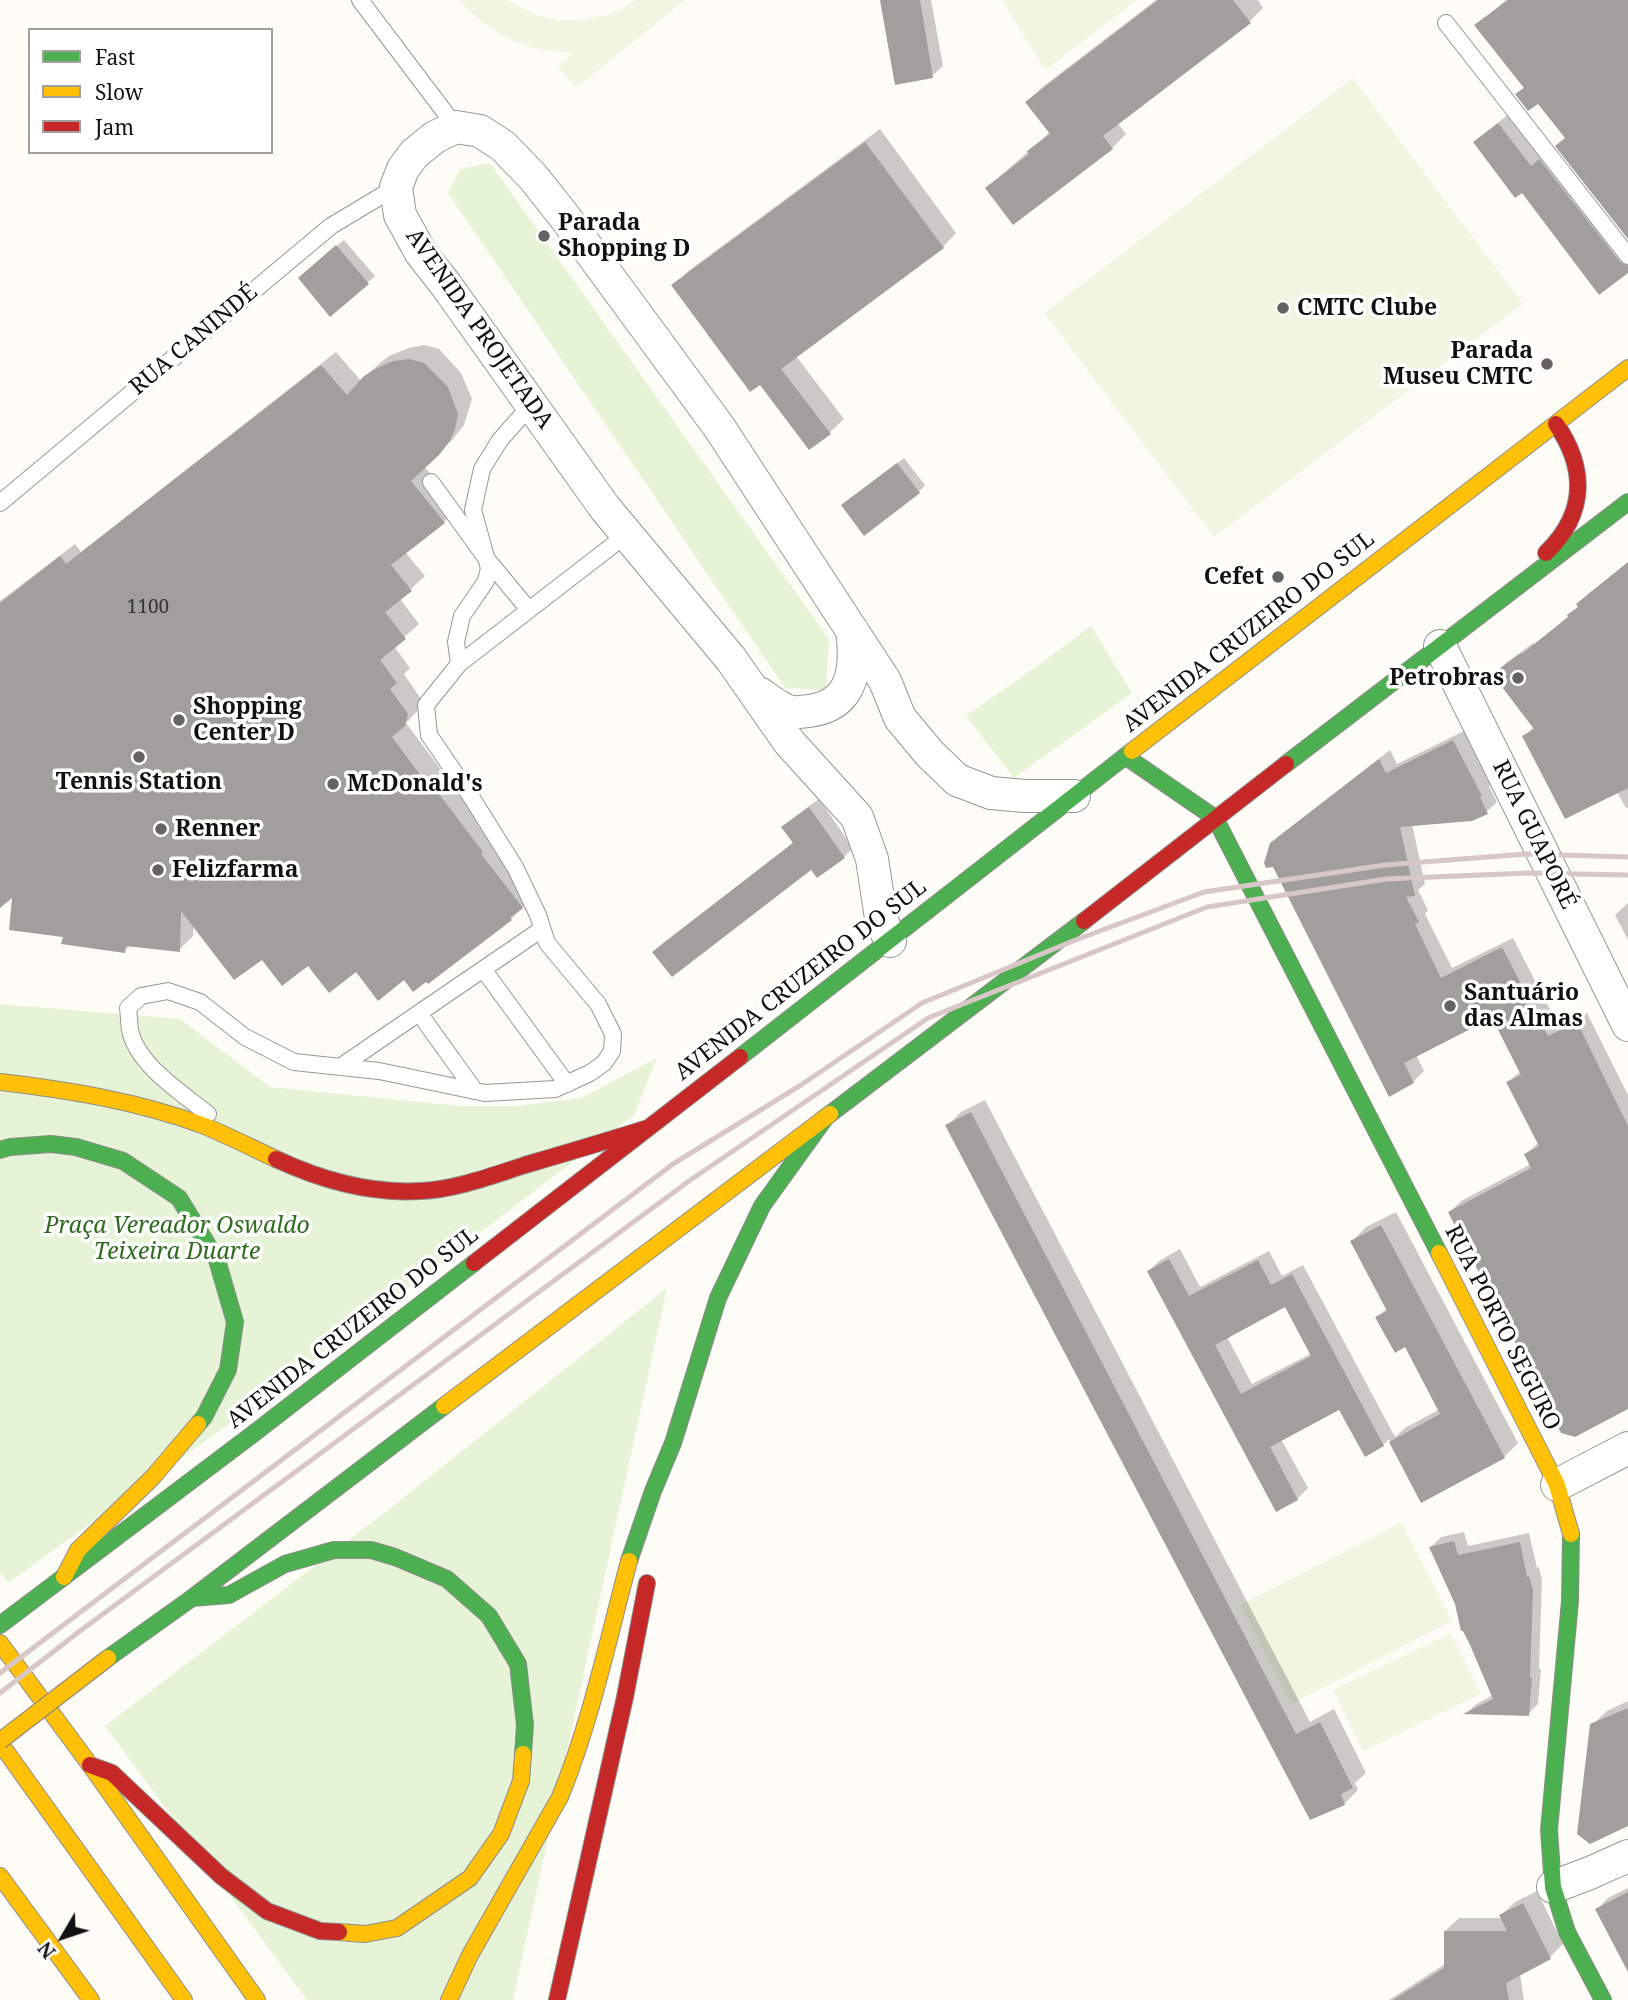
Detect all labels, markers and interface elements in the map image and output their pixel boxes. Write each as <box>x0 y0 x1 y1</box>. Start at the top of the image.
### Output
legend <box>28 28 273 154</box>
text: Fast <box>95 43 135 71</box>
text: Slow <box>95 78 143 106</box>
text: Jam <box>95 113 134 141</box>
place label: Parada Shopping D <box>558 209 690 263</box>
street label: AVENIDA PROJETADA <box>399 224 559 434</box>
marker: Parada Shopping D <box>536 228 552 244</box>
street label: RUA CANINDÉ <box>125 279 263 401</box>
place label: CMTC Clube <box>1297 294 1437 322</box>
marker: CMTC Clube <box>1275 300 1291 316</box>
place label: Parada Museu CMTC <box>1383 337 1533 391</box>
marker: Parada Museu CMTC <box>1539 356 1555 372</box>
street label: AVENIDA CRUZEIRO DO SUL <box>1118 525 1380 739</box>
place label: Cefet <box>1204 563 1264 591</box>
marker: Cefet <box>1270 569 1286 585</box>
house number: 1100 <box>127 597 169 619</box>
place label: Petrobras <box>1389 664 1504 692</box>
marker: Petrobras <box>1510 670 1526 686</box>
place label: Shopping Center D <box>193 693 302 747</box>
marker: Shopping Center D <box>171 712 187 728</box>
marker: Tennis Station <box>131 749 147 765</box>
street label: RUA GUAPORÉ <box>1486 756 1582 914</box>
place label: Tennis Station <box>56 768 222 796</box>
place label: McDonald's <box>347 770 483 798</box>
marker: McDonald's <box>325 776 341 792</box>
place label: Renner <box>175 815 260 843</box>
marker: Renner <box>153 821 169 837</box>
place label: Felizfarma <box>172 856 299 884</box>
marker: Felizfarma <box>150 862 166 878</box>
street label: AVENIDA CRUZEIRO DO SUL <box>670 873 932 1087</box>
place label: Santuário das Almas <box>1464 979 1583 1033</box>
marker: Santuário das Almas <box>1442 998 1458 1014</box>
park label: Praça Vereador Oswaldo Teixeira Duarte <box>44 1212 310 1266</box>
street label: AVENIDA CRUZEIRO DO SUL <box>222 1221 484 1435</box>
street label: RUA PORTO SEGURO <box>1438 1221 1566 1435</box>
north arrow <box>28 1902 98 1972</box>
text: N <box>32 1936 62 1964</box>

